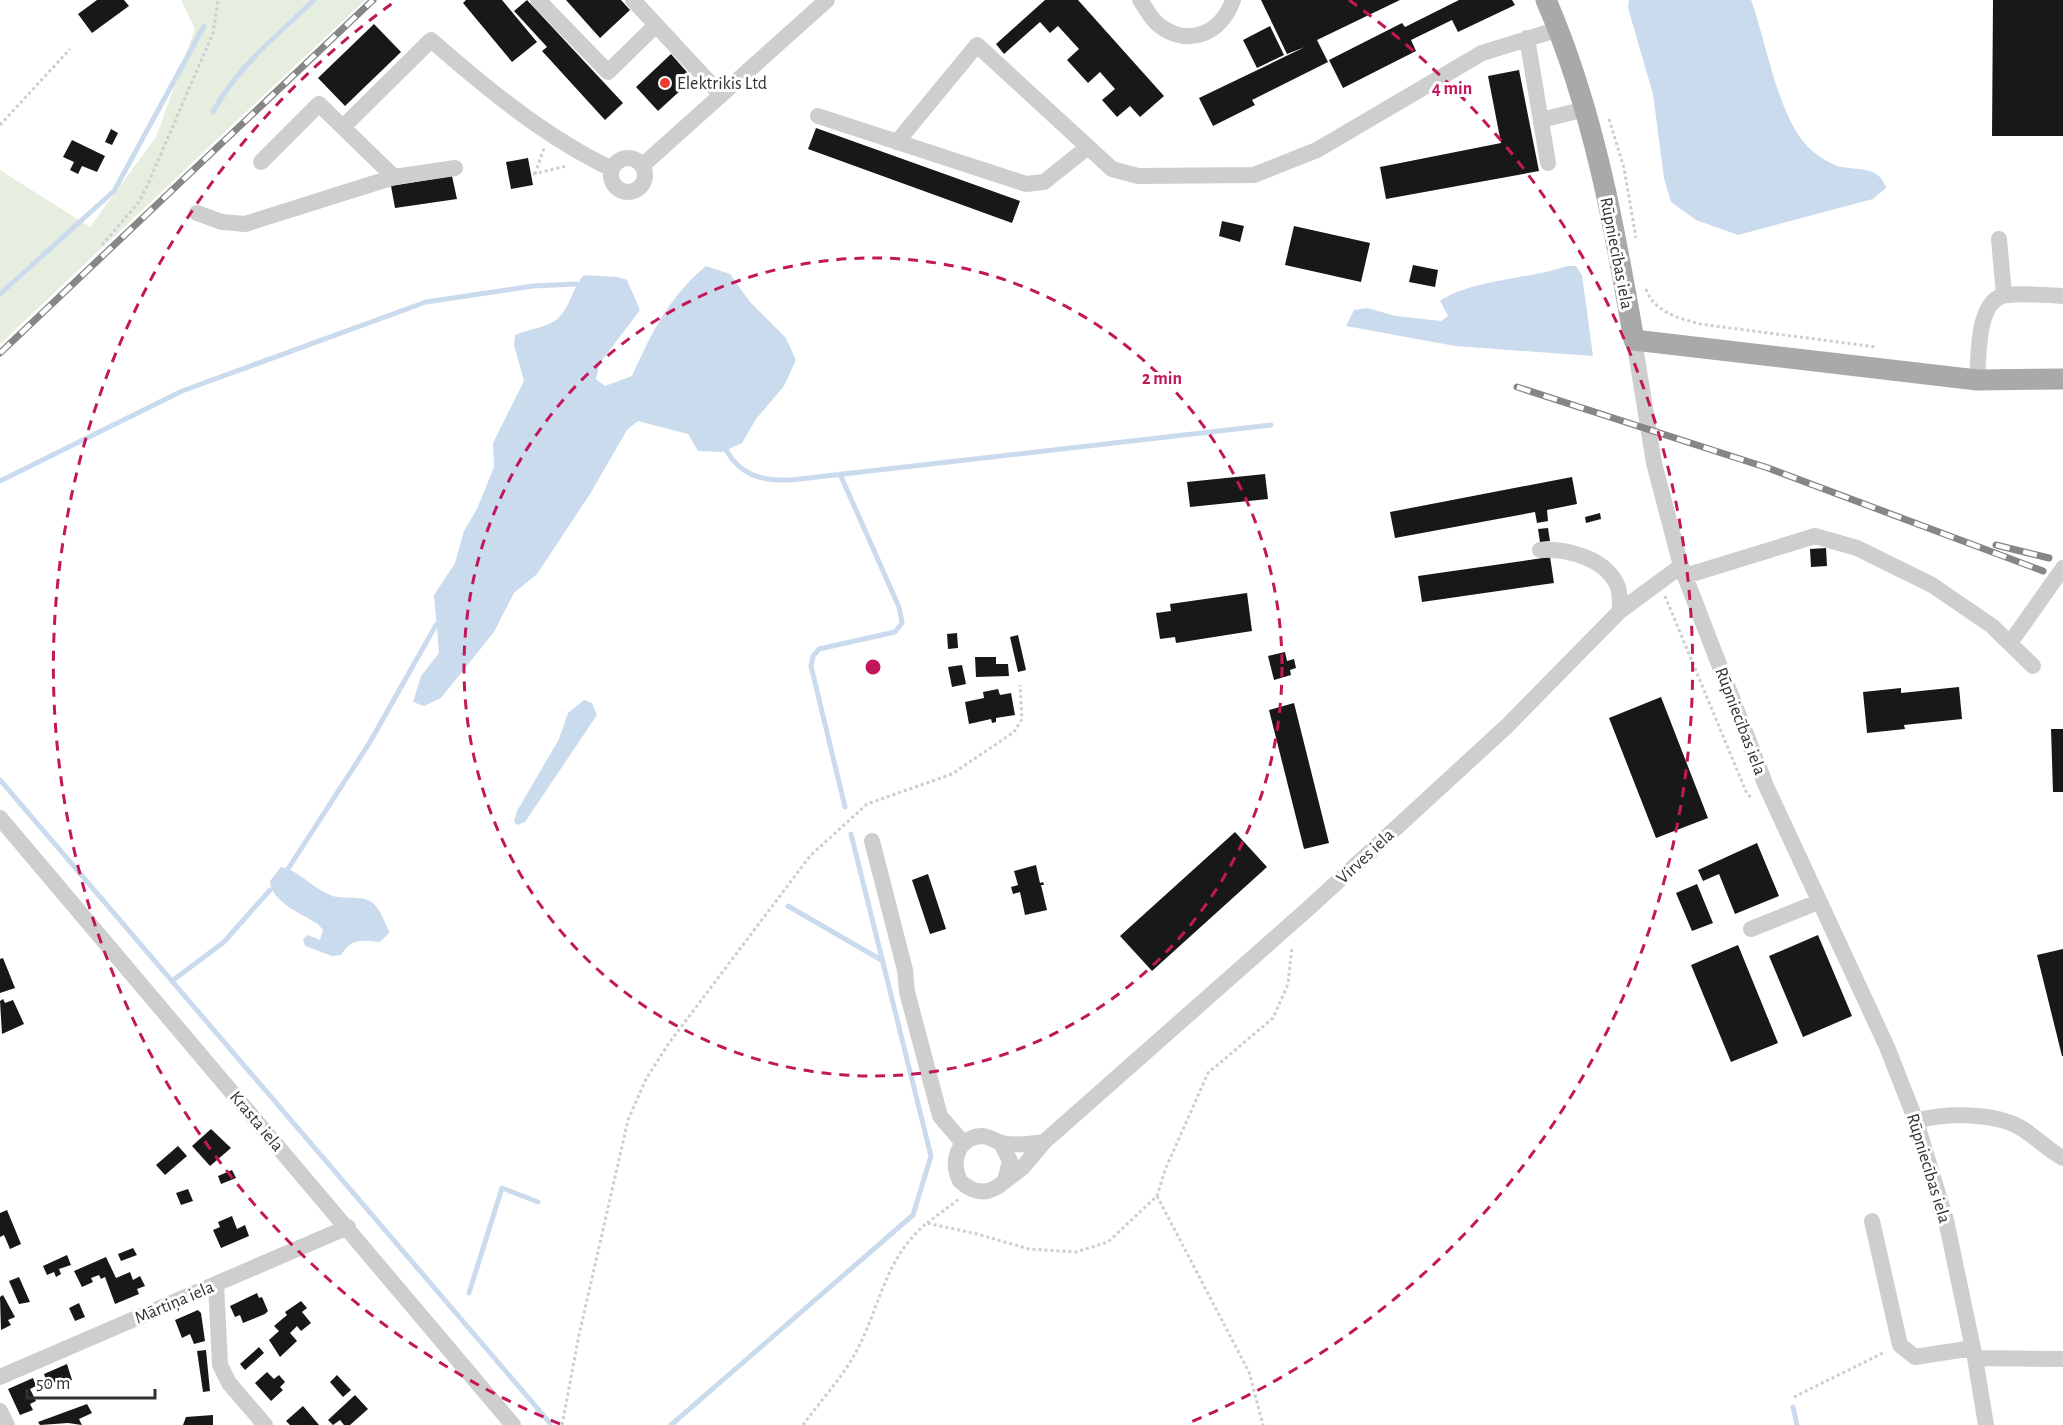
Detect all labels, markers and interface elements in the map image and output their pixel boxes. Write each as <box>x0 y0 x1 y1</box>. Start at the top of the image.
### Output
place label: Elektrikis Ltd <box>677 75 767 93</box>
marker: Elektrikis Ltd <box>658 76 672 90</box>
text: 4 min <box>1432 80 1472 98</box>
street label: Rūpniecības iela <box>1596 196 1636 311</box>
text: 2 min <box>1142 370 1182 388</box>
centre of rings <box>863 657 883 677</box>
street label: Rūpniecības iela <box>1711 665 1769 778</box>
street label: Virves iela <box>1333 826 1398 888</box>
street label: Krasta iela <box>226 1088 287 1155</box>
street label: Rūpniecības iela <box>1903 1111 1953 1225</box>
street label: Mārtiņa iela <box>132 1278 217 1329</box>
scale bar <box>27 1362 154 1400</box>
text: 50 m <box>36 1375 70 1393</box>

